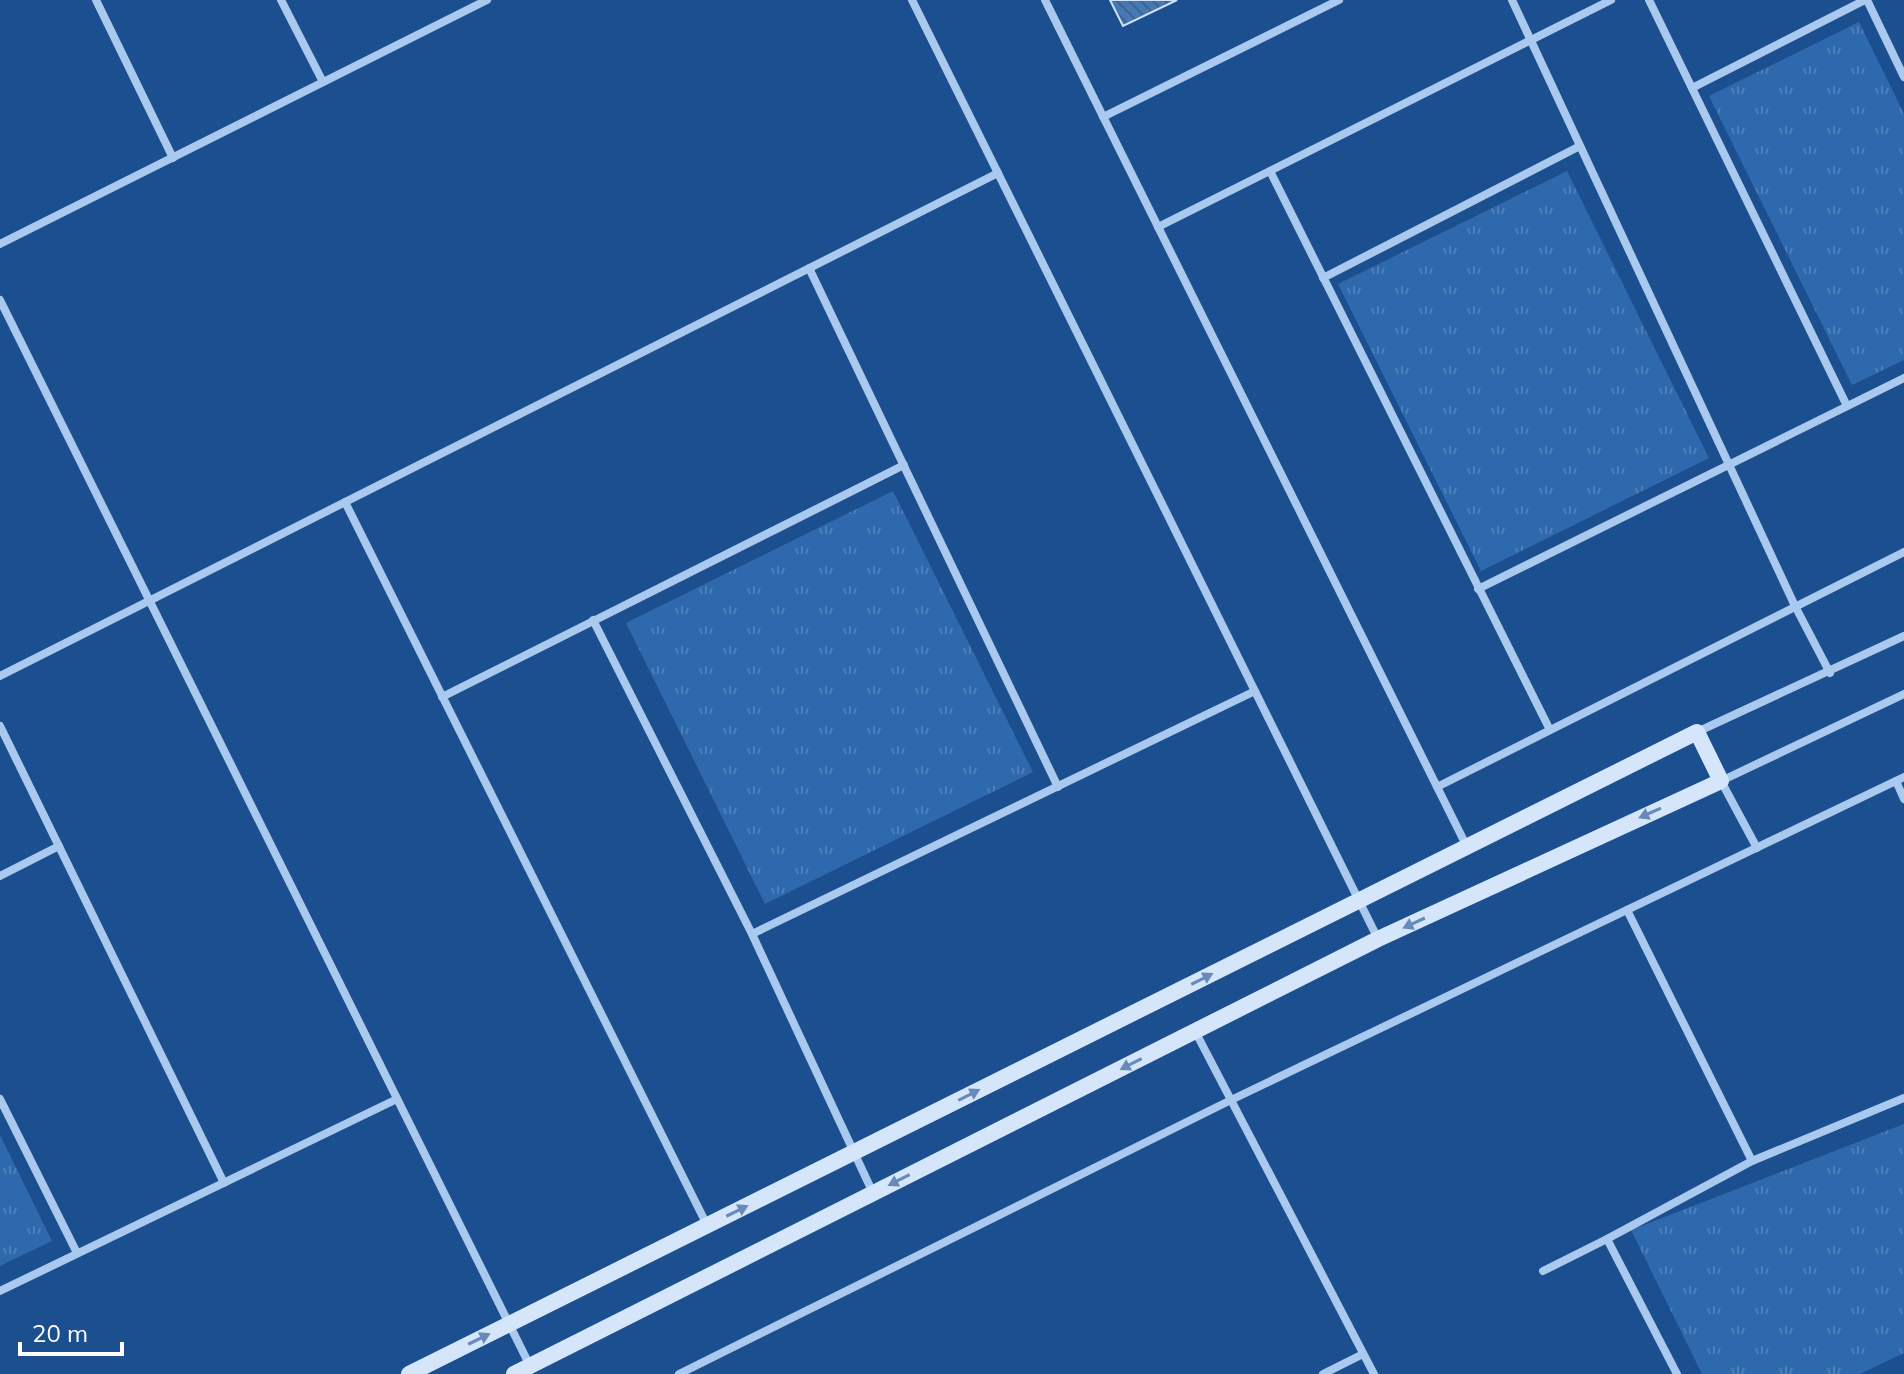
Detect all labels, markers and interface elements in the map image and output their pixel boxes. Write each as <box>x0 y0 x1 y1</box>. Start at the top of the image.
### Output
one-way arrow <box>1638 806 1661 820</box>
one-way arrow <box>1402 916 1426 930</box>
one-way arrow <box>1190 972 1213 985</box>
one-way arrow <box>1120 1057 1143 1070</box>
one-way arrow <box>958 1088 981 1102</box>
one-way arrow <box>887 1174 910 1187</box>
one-way arrow <box>725 1204 748 1218</box>
scale bar <box>20 1306 122 1356</box>
text: 20 m <box>32 1318 88 1348</box>
one-way arrow <box>467 1332 490 1346</box>

